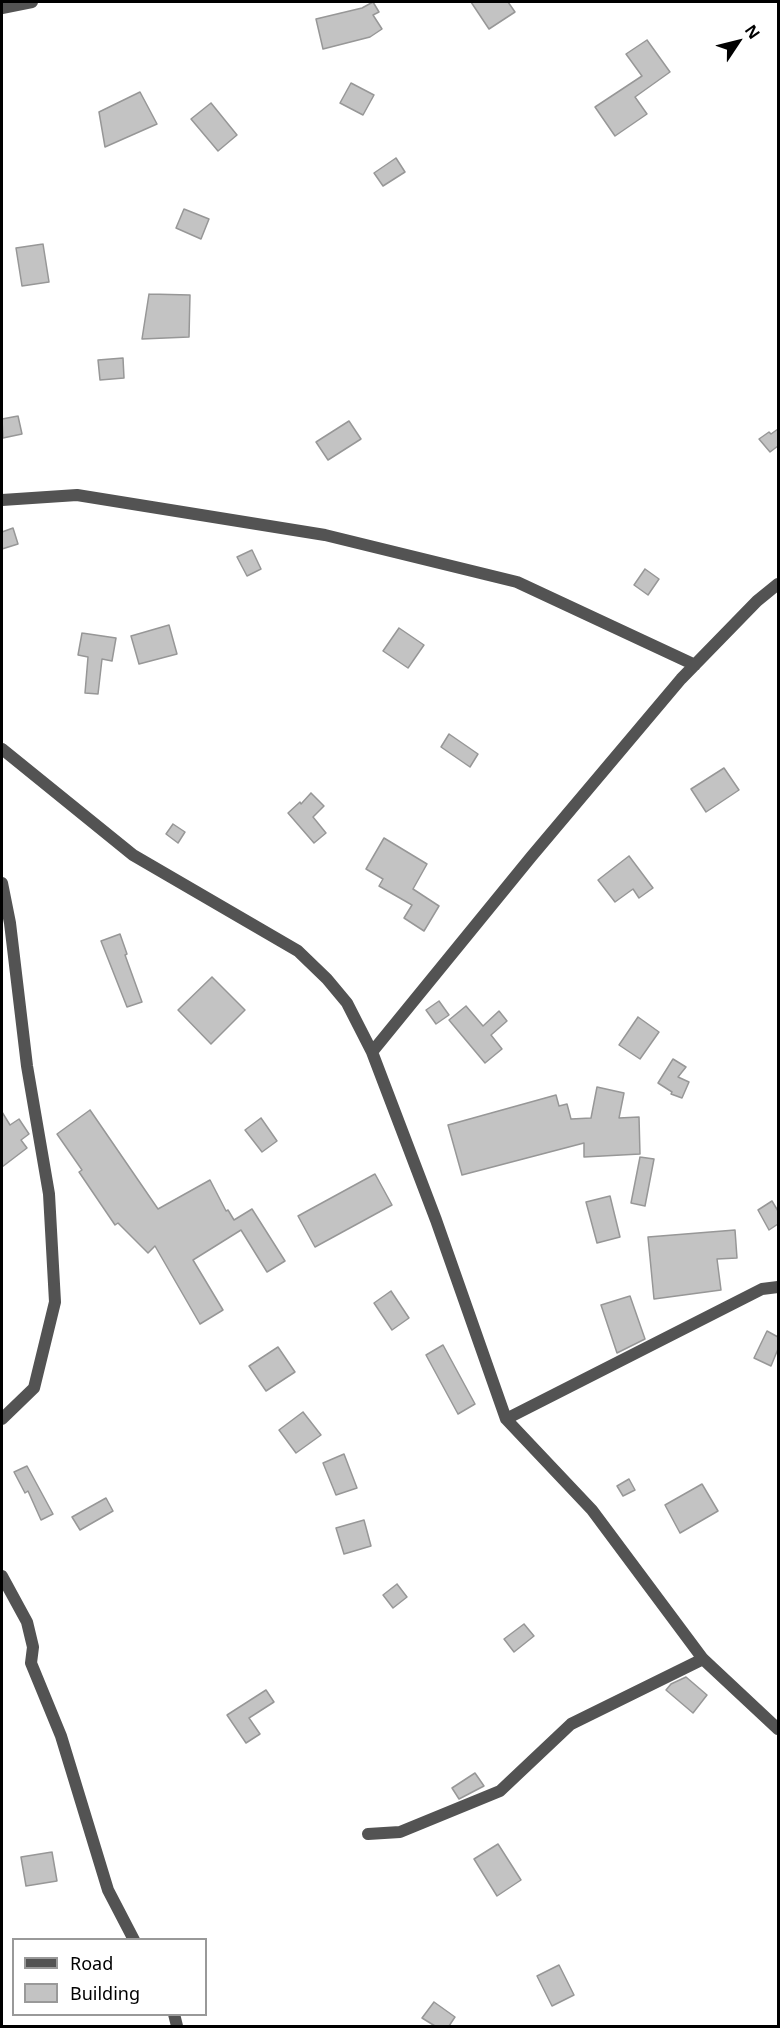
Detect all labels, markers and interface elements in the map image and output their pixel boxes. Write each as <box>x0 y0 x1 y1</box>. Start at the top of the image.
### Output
north arrow <box>708 12 768 72</box>
text: N <box>740 20 765 43</box>
legend <box>12 1938 207 2016</box>
text: Road <box>70 1951 113 1975</box>
text: Building <box>70 1981 140 2005</box>

